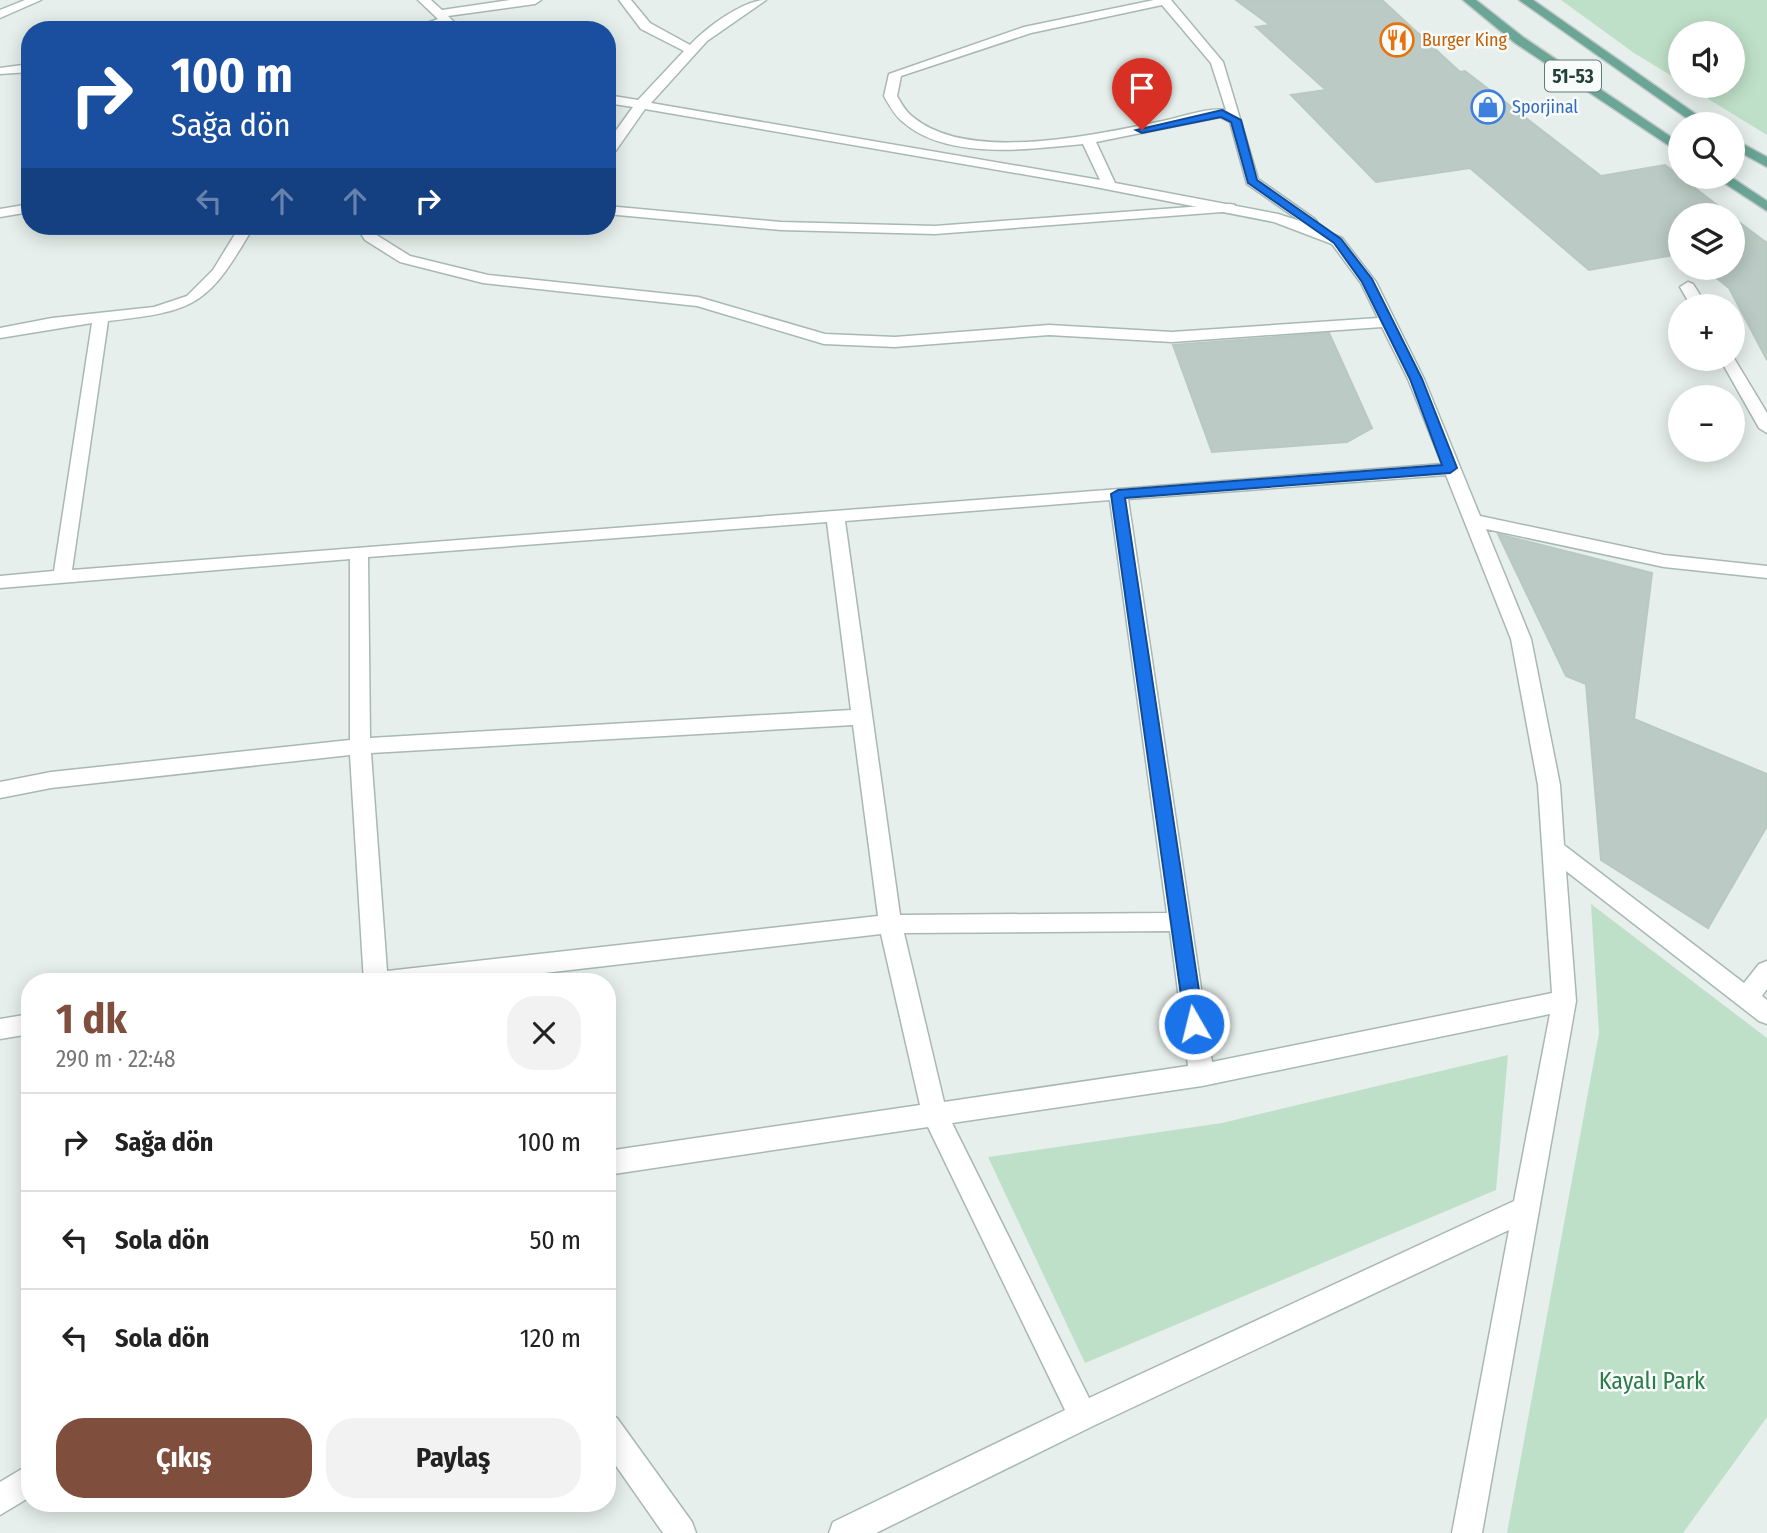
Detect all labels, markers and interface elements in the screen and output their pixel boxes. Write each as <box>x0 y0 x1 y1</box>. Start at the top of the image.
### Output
restaurant icon: Burger King <box>1378 21 1416 59</box>
map controls <box>1668 21 1745 462</box>
button: sound <box>1668 21 1745 98</box>
place label: Burger King <box>1422 29 1507 51</box>
text: 100 m <box>171 46 293 105</box>
icon: right <box>56 49 147 140</box>
pin <box>1112 58 1172 130</box>
road number: 51-53 <box>1545 60 1601 92</box>
icon: arrive <box>1123 69 1161 107</box>
shop icon: Sporjinal <box>1469 88 1507 126</box>
place label: Sporjinal <box>1512 96 1578 118</box>
text: Sağa dön <box>171 106 291 144</box>
button: search <box>1668 112 1745 189</box>
icon: left <box>190 182 228 220</box>
icon: ahead <box>263 182 301 220</box>
icon: ahead <box>336 182 374 220</box>
icon: right <box>409 182 447 220</box>
button: layers <box>1668 203 1745 280</box>
button: + <box>1668 294 1745 371</box>
button: − <box>1668 385 1745 462</box>
position arrow <box>1157 987 1231 1061</box>
text: 1 dk <box>56 994 127 1044</box>
button: close <box>507 996 581 1070</box>
text: 290 m · 22:48 <box>56 1045 176 1073</box>
icon: right <box>56 1123 94 1161</box>
text: Sağa dön <box>115 1127 214 1158</box>
text: 100 m <box>518 1127 581 1158</box>
icon: left <box>56 1221 94 1259</box>
text: Sola dön <box>115 1225 209 1256</box>
text: 50 m <box>529 1225 581 1256</box>
icon: left <box>56 1319 94 1357</box>
text: Sola dön <box>115 1323 209 1354</box>
text: 120 m <box>520 1323 581 1354</box>
park label: Kayalı Park <box>1599 1367 1706 1395</box>
button: Çıkış <box>56 1418 312 1498</box>
button: Paylaş <box>326 1418 581 1498</box>

